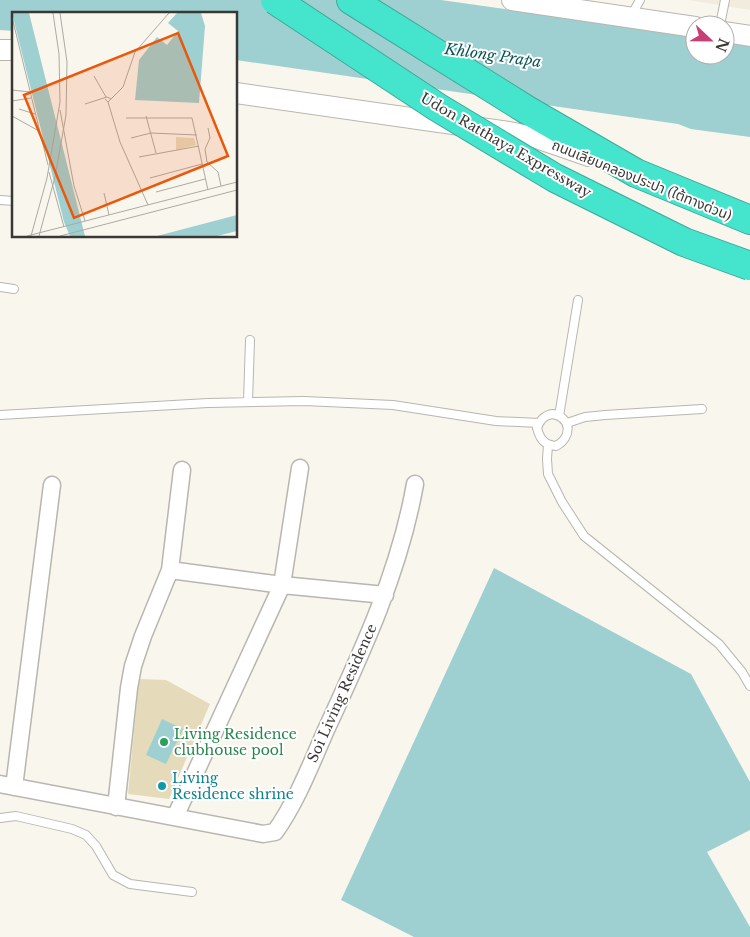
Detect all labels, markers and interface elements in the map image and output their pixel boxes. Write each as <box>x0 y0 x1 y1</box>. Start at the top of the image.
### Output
inset map <box>12 12 238 238</box>
north arrow <box>685 15 735 65</box>
text: N <box>711 35 733 54</box>
water label: Khlong Prapa <box>443 39 543 71</box>
street label: Udon Ratthaya Expressway <box>417 89 595 201</box>
street label: ถนนเลียบคลองประปา (ใต้ทางด่วน) <box>549 136 735 224</box>
street label: Soi Living Residence <box>303 621 381 765</box>
place label: Living Residence clubhouse pool <box>174 725 297 759</box>
marker: Living Residence clubhouse pool <box>158 736 170 748</box>
place label: Living Residence shrine <box>172 769 294 803</box>
marker: Living Residence shrine <box>156 780 168 792</box>

